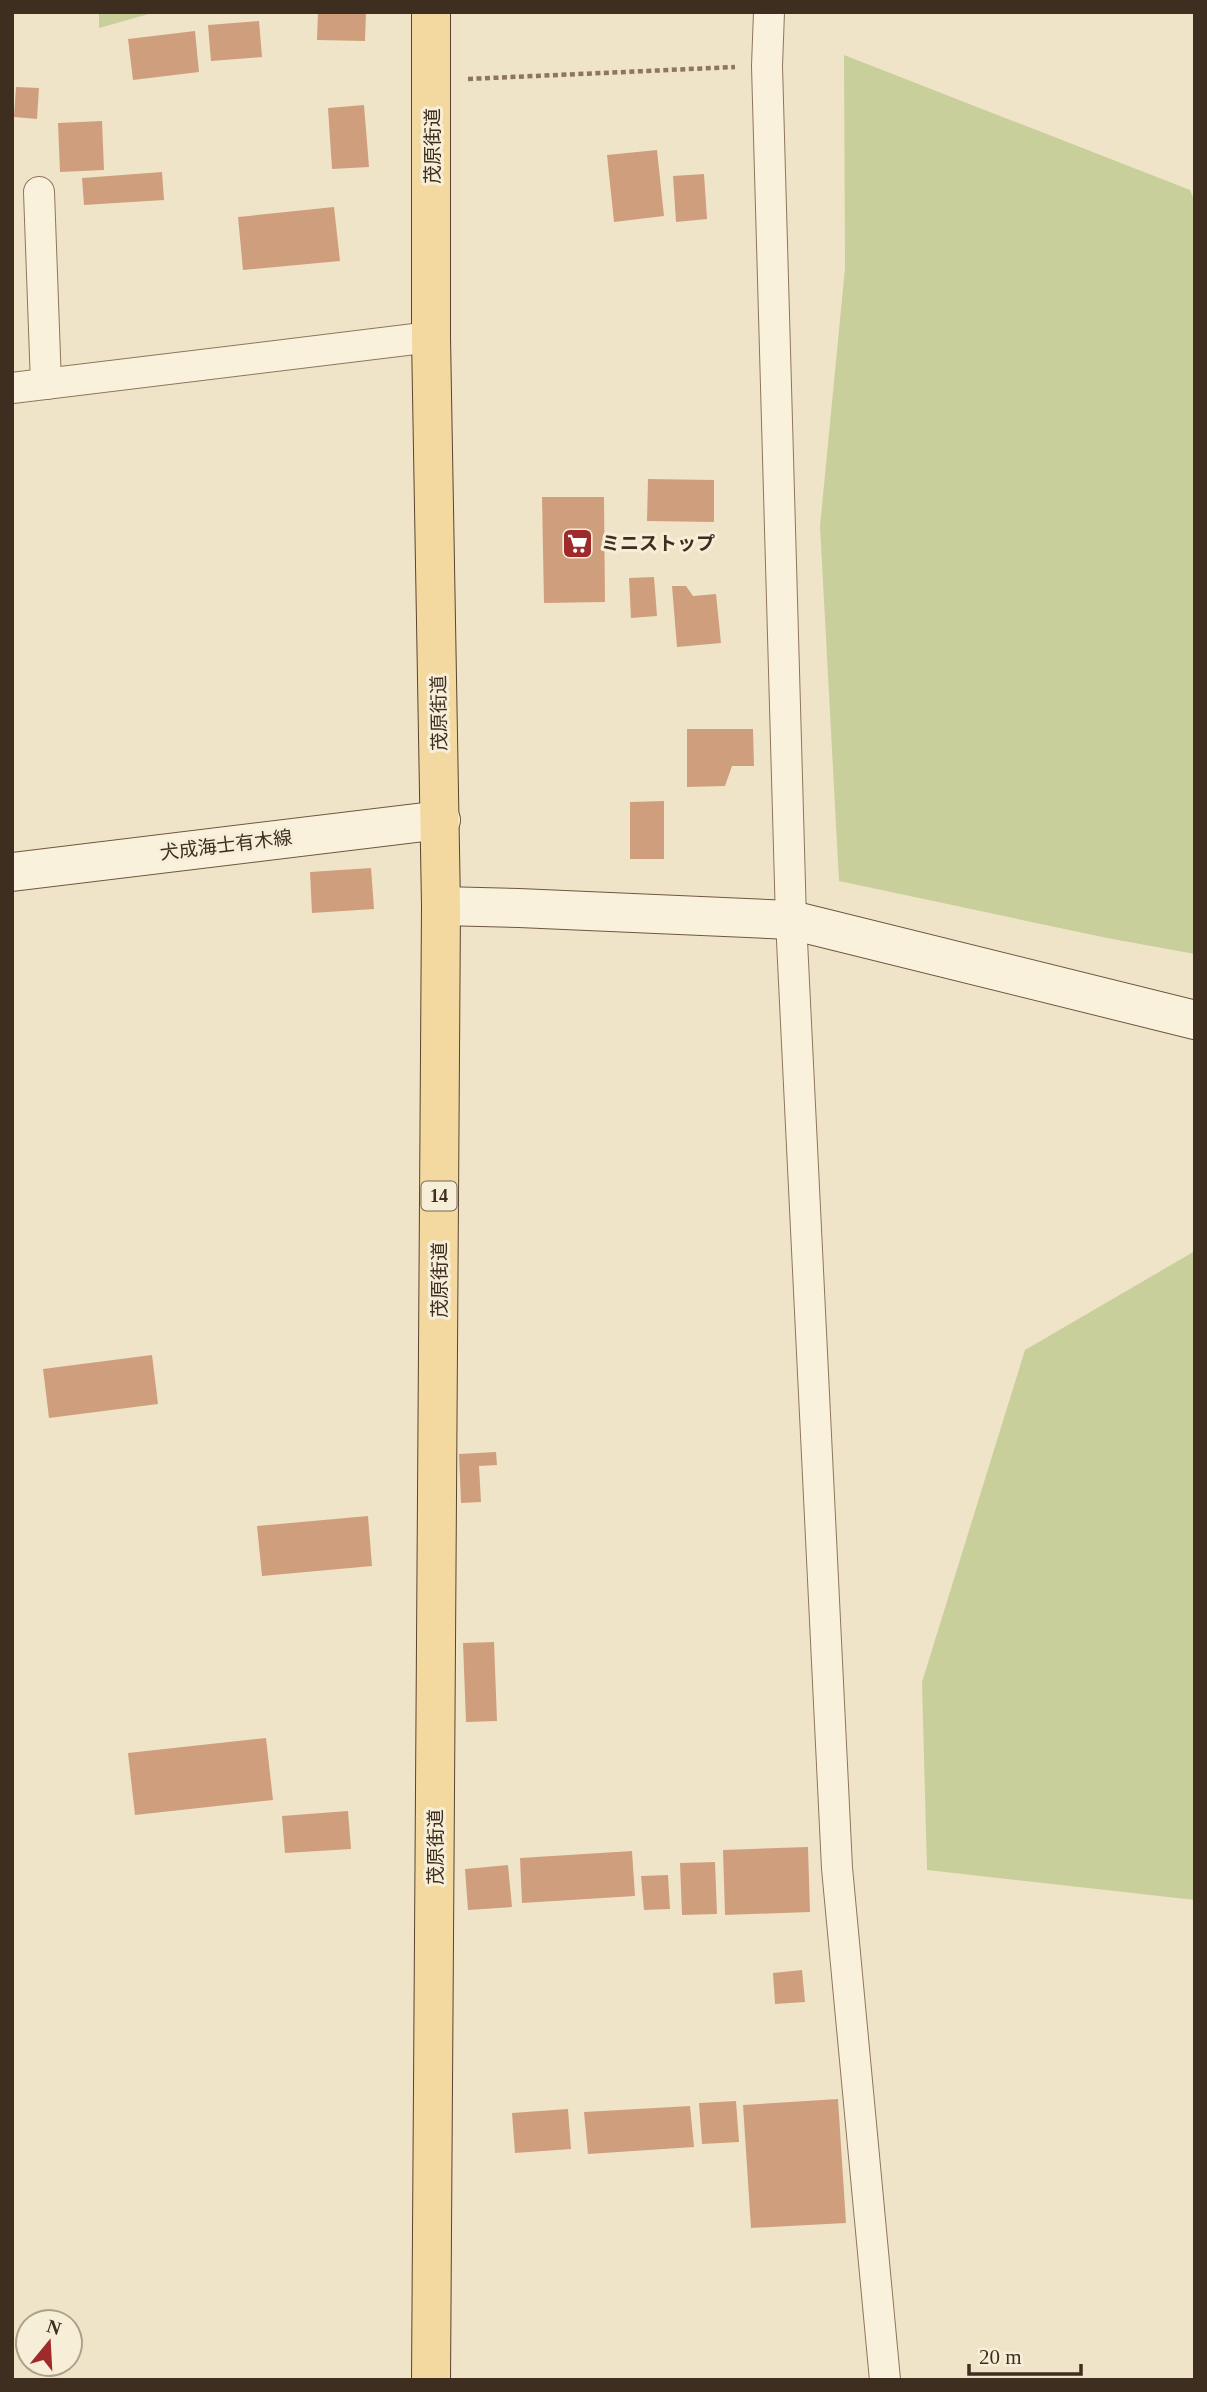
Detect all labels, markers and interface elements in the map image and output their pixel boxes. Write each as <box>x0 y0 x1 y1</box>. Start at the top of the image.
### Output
street label: 茂原街道 <box>422 108 443 184</box>
supermarket icon: ミニストップ <box>561 526 595 560</box>
place label: ミニストップ <box>601 533 715 554</box>
street label: 茂原街道 <box>428 675 450 751</box>
street label: 犬成海士有木線 <box>159 826 293 864</box>
road number: 14 <box>422 1182 457 1210</box>
street label: 茂原街道 <box>429 1242 450 1318</box>
street label: 茂原街道 <box>425 1809 446 1885</box>
north arrow <box>14 2308 84 2378</box>
text: N <box>44 2315 64 2339</box>
scale bar <box>969 2332 1081 2376</box>
text: 20 m <box>979 2345 1022 2369</box>

